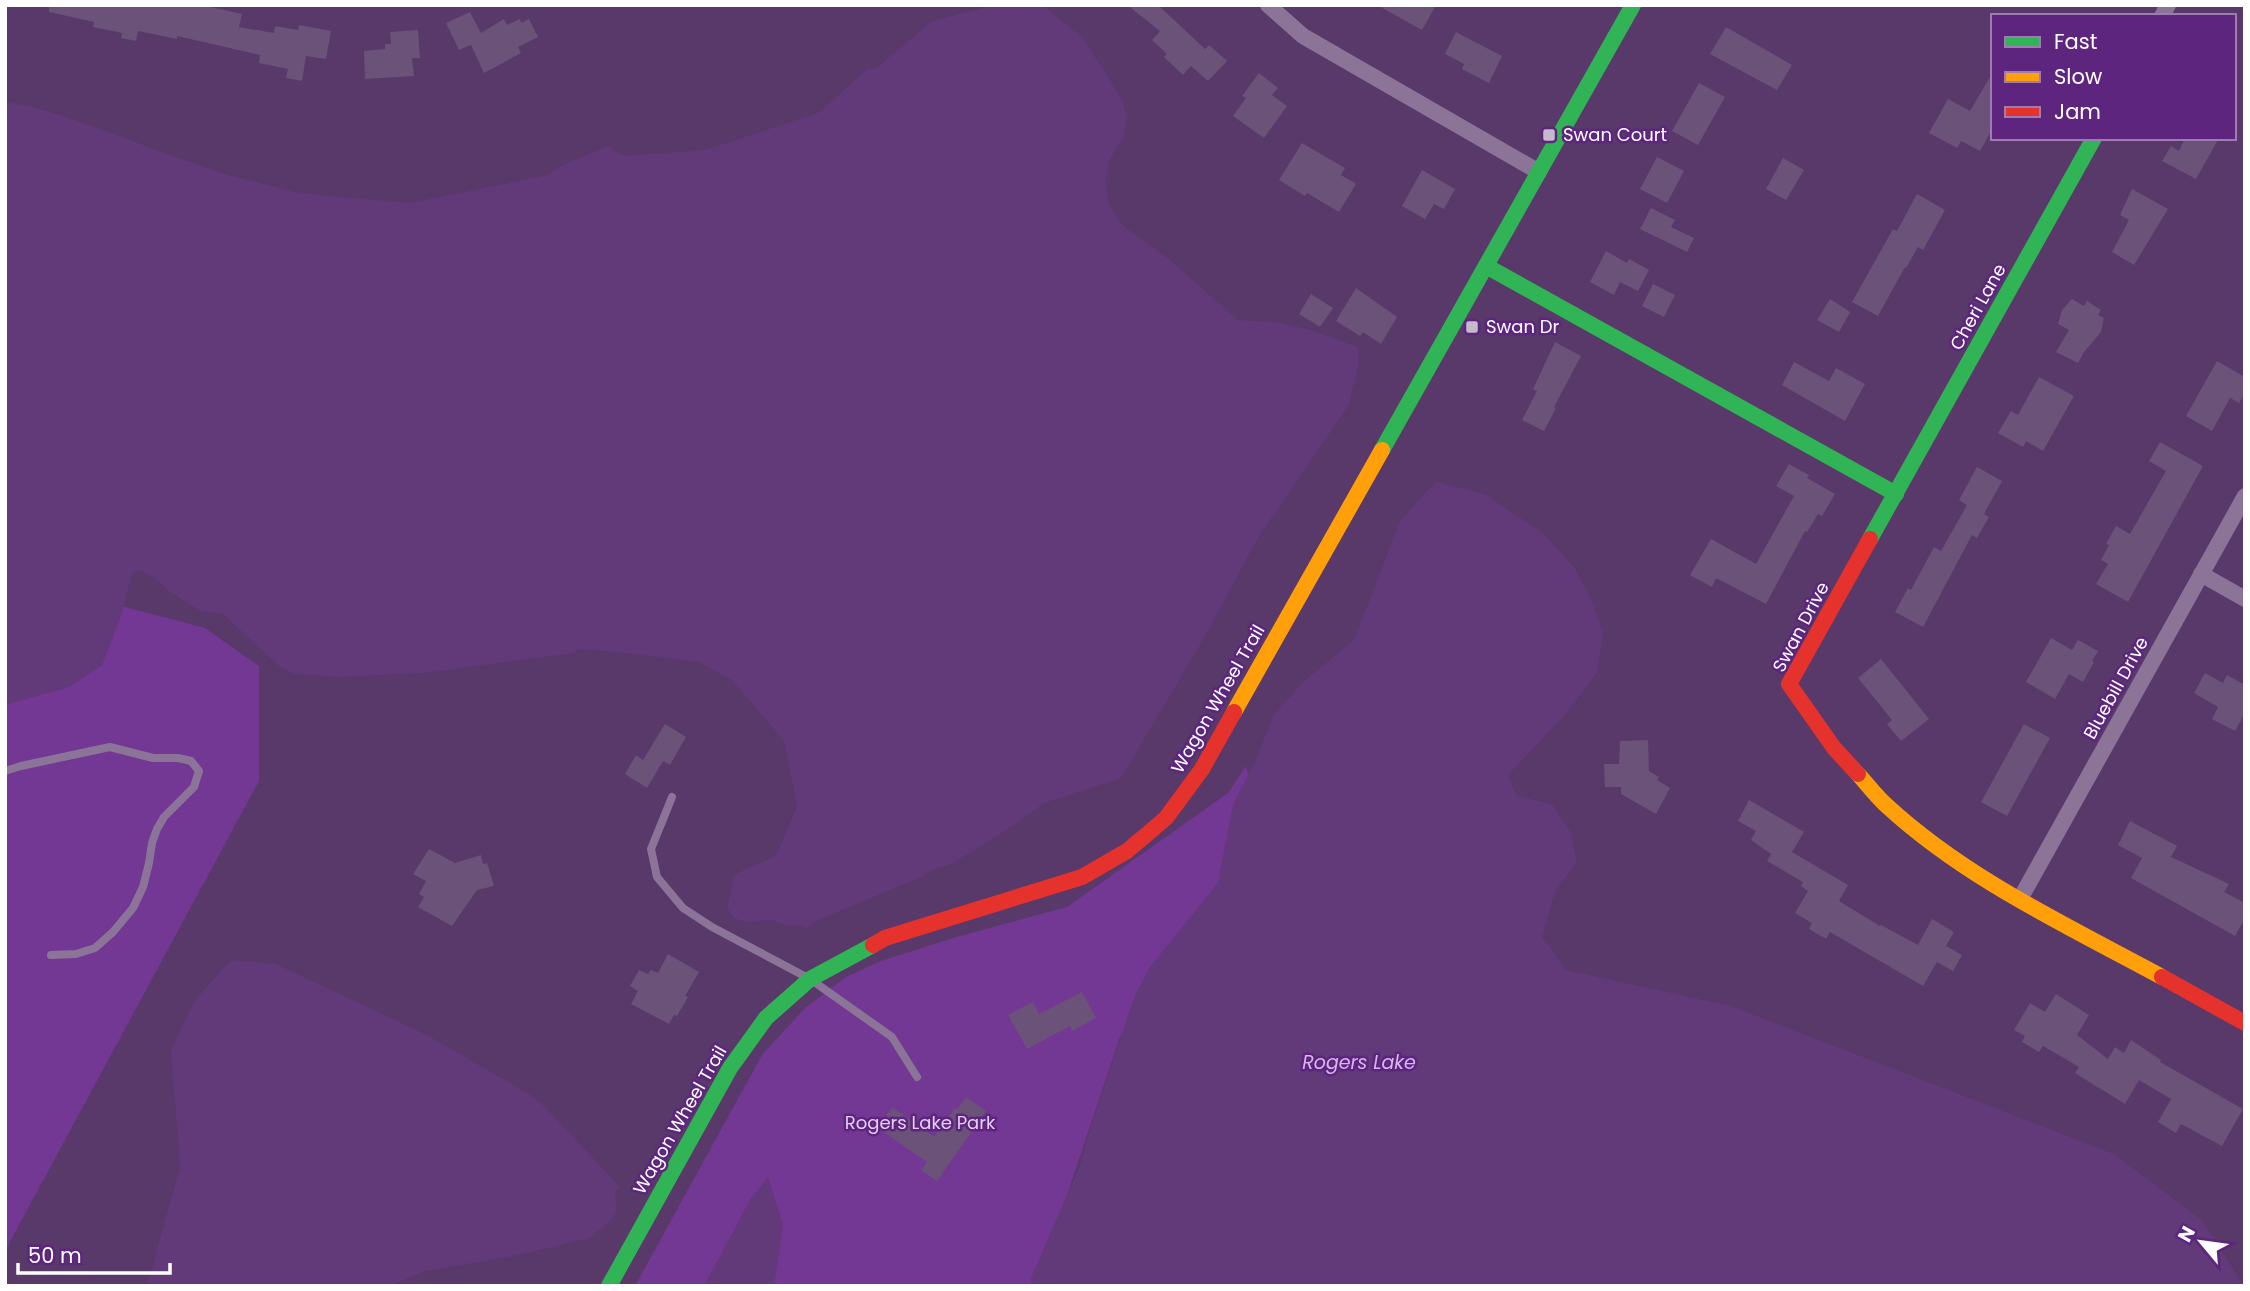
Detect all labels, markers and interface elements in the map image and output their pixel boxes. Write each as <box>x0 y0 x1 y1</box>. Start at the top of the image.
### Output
legend <box>1991 14 2236 140</box>
text: Fast <box>2054 27 2097 56</box>
text: Slow <box>2054 62 2102 91</box>
text: Jam <box>2054 97 2101 126</box>
place label: Swan Court <box>1563 122 1667 147</box>
marker: Swan Court <box>1541 127 1557 143</box>
street label: Cheri Lane <box>1944 259 2012 354</box>
place label: Swan Dr <box>1486 314 1560 339</box>
marker: Swan Dr <box>1464 319 1480 335</box>
street label: Swan Drive <box>1766 577 1835 676</box>
street label: Wagon Wheel Trail <box>1165 620 1270 778</box>
street label: Bluebill Drive <box>2077 632 2154 743</box>
street label: Wagon Wheel Trail <box>627 1041 732 1199</box>
water label: Rogers Lake <box>1302 1049 1416 1076</box>
park label: Rogers Lake Park <box>845 1110 996 1135</box>
north arrow <box>2166 1207 2236 1277</box>
text: N <box>2171 1221 2202 1247</box>
scale bar <box>18 1232 170 1276</box>
text: 50 m <box>28 1241 82 1270</box>

